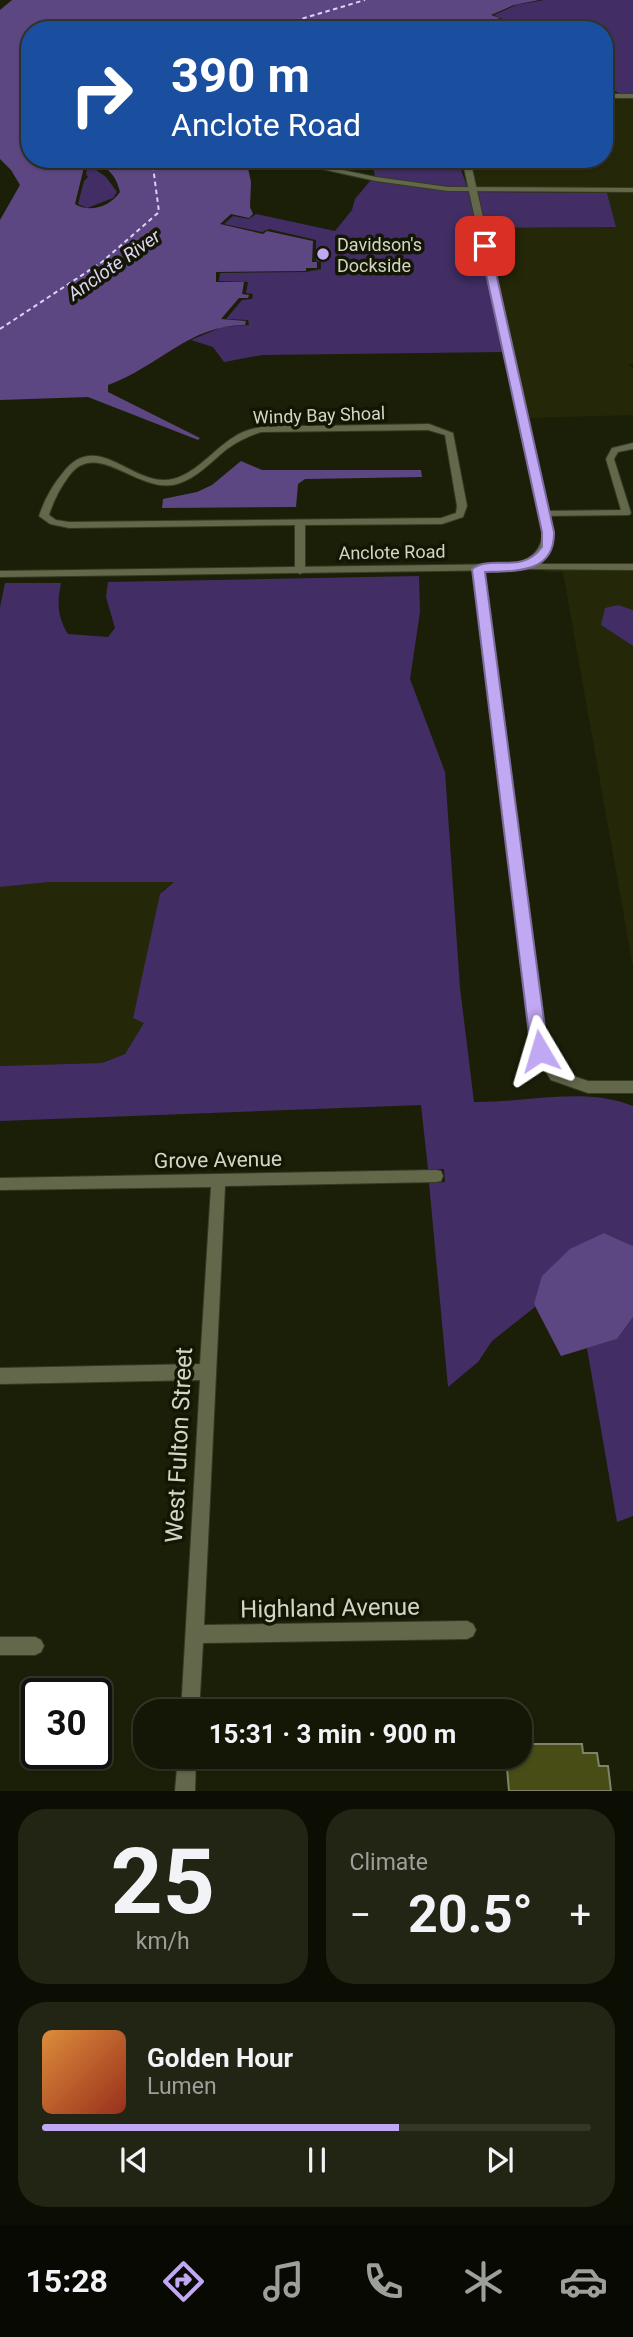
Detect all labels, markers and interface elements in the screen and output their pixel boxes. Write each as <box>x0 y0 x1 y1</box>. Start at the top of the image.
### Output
text: 390 m <box>171 47 310 104</box>
icon: right <box>56 49 147 140</box>
text: Anclote Road <box>171 106 361 144</box>
pin <box>455 216 515 276</box>
water label: Anclote River <box>62 224 165 306</box>
icon: arrive <box>466 227 504 265</box>
place label: Davidson's Dockside <box>337 234 422 276</box>
marker: Davidson's Dockside <box>315 246 331 262</box>
street label: Windy Bay Shoal <box>253 402 385 428</box>
street label: Anclote Road <box>338 541 446 563</box>
position arrow <box>503 1014 577 1088</box>
street label: Grove Avenue <box>154 1147 282 1173</box>
street label: West Fulton Street <box>160 1346 198 1543</box>
street label: Highland Avenue <box>240 1592 420 1624</box>
speed limit sign: 30 <box>21 1678 112 1769</box>
text: 15:31 · 3 min · 900 m <box>209 1719 456 1749</box>
text: 25 <box>111 1829 215 1935</box>
text: Climate <box>350 1849 428 1876</box>
text: 20.5° <box>408 1884 533 1945</box>
text: − <box>350 1893 371 1937</box>
text: + <box>569 1893 591 1937</box>
text: km/h <box>136 1928 190 1955</box>
text: Golden Hour <box>147 2043 293 2073</box>
text: Lumen <box>147 2073 217 2100</box>
icon: previous <box>115 2141 153 2179</box>
icon: pause <box>298 2141 336 2179</box>
icon: next <box>481 2141 519 2179</box>
icon: directions <box>159 2257 208 2306</box>
icon: music <box>259 2257 308 2306</box>
icon: phone <box>359 2257 408 2306</box>
icon: climate <box>459 2257 508 2306</box>
icon: car <box>559 2257 608 2306</box>
text: 15:28 <box>25 2262 108 2300</box>

